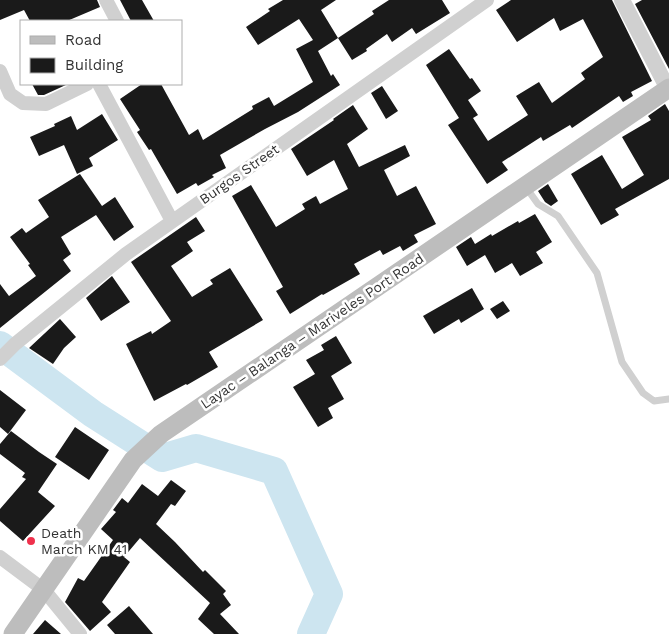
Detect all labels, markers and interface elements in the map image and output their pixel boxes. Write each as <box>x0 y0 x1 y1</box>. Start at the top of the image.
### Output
legend <box>20 20 182 85</box>
text: Road <box>65 31 102 49</box>
text: Building <box>65 56 123 74</box>
street label: Burgos Street <box>196 141 282 207</box>
street label: Layac – Balanga – Mariveles Port Road <box>198 250 426 412</box>
place label: Death March KM 41 <box>41 525 127 557</box>
marker: Death March KM 41 <box>25 535 37 547</box>

